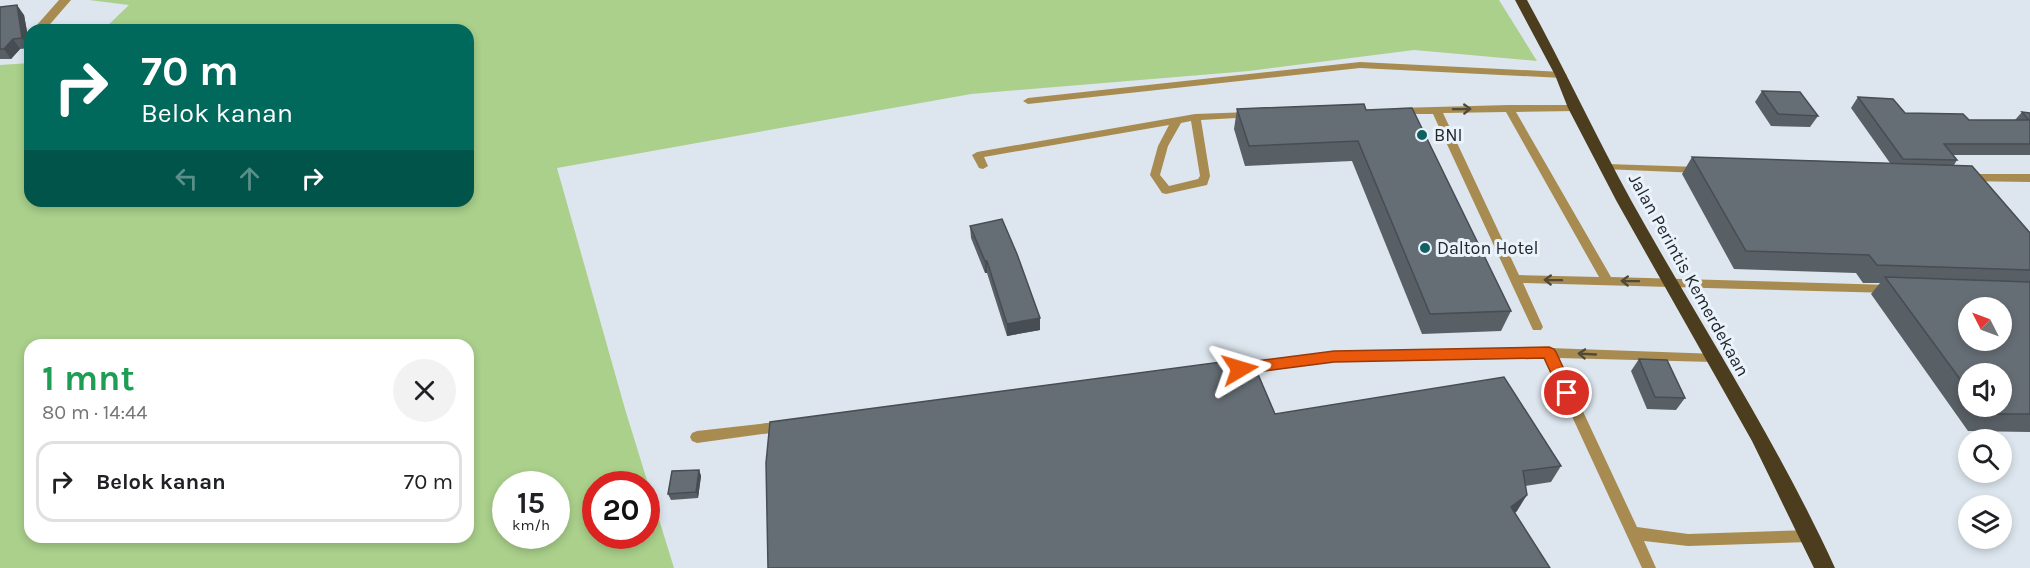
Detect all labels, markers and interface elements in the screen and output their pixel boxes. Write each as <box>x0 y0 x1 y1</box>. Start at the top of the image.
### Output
text: 70 m <box>141 46 239 96</box>
icon: right <box>42 48 120 126</box>
text: Belok kanan <box>141 97 293 129</box>
one-way arrow <box>1451 103 1471 114</box>
place label: BNI <box>1434 124 1463 146</box>
marker: BNI <box>1415 128 1429 142</box>
icon: left <box>170 162 203 195</box>
icon: ahead <box>233 162 266 195</box>
icon: right <box>296 162 329 195</box>
street label: Jalan Perintis Kemerdekaan <box>1624 170 1754 380</box>
place label: Dalton Hotel <box>1437 237 1539 259</box>
marker: Dalton Hotel <box>1418 241 1432 255</box>
one-way arrow <box>1543 274 1563 286</box>
one-way arrow <box>1620 275 1640 287</box>
north arrow <box>1958 297 2012 351</box>
map controls <box>1958 297 2012 549</box>
position arrow <box>1208 337 1272 401</box>
one-way arrow <box>1578 349 1598 360</box>
text: 1 mnt <box>42 357 135 399</box>
button: close <box>393 359 456 422</box>
button: sound <box>1958 363 2012 417</box>
pin <box>1541 367 1592 418</box>
icon: arrive <box>1550 376 1583 409</box>
text: 80 m · 14:44 <box>42 401 147 424</box>
button: search <box>1958 429 2012 483</box>
icon: right <box>45 465 78 498</box>
text: Belok kanan <box>96 469 226 495</box>
text: 70 m <box>404 469 453 495</box>
speed limit sign: 20 <box>582 471 660 549</box>
text: 15 <box>517 485 545 521</box>
button: layers <box>1958 495 2012 549</box>
text: km/h <box>512 516 550 534</box>

